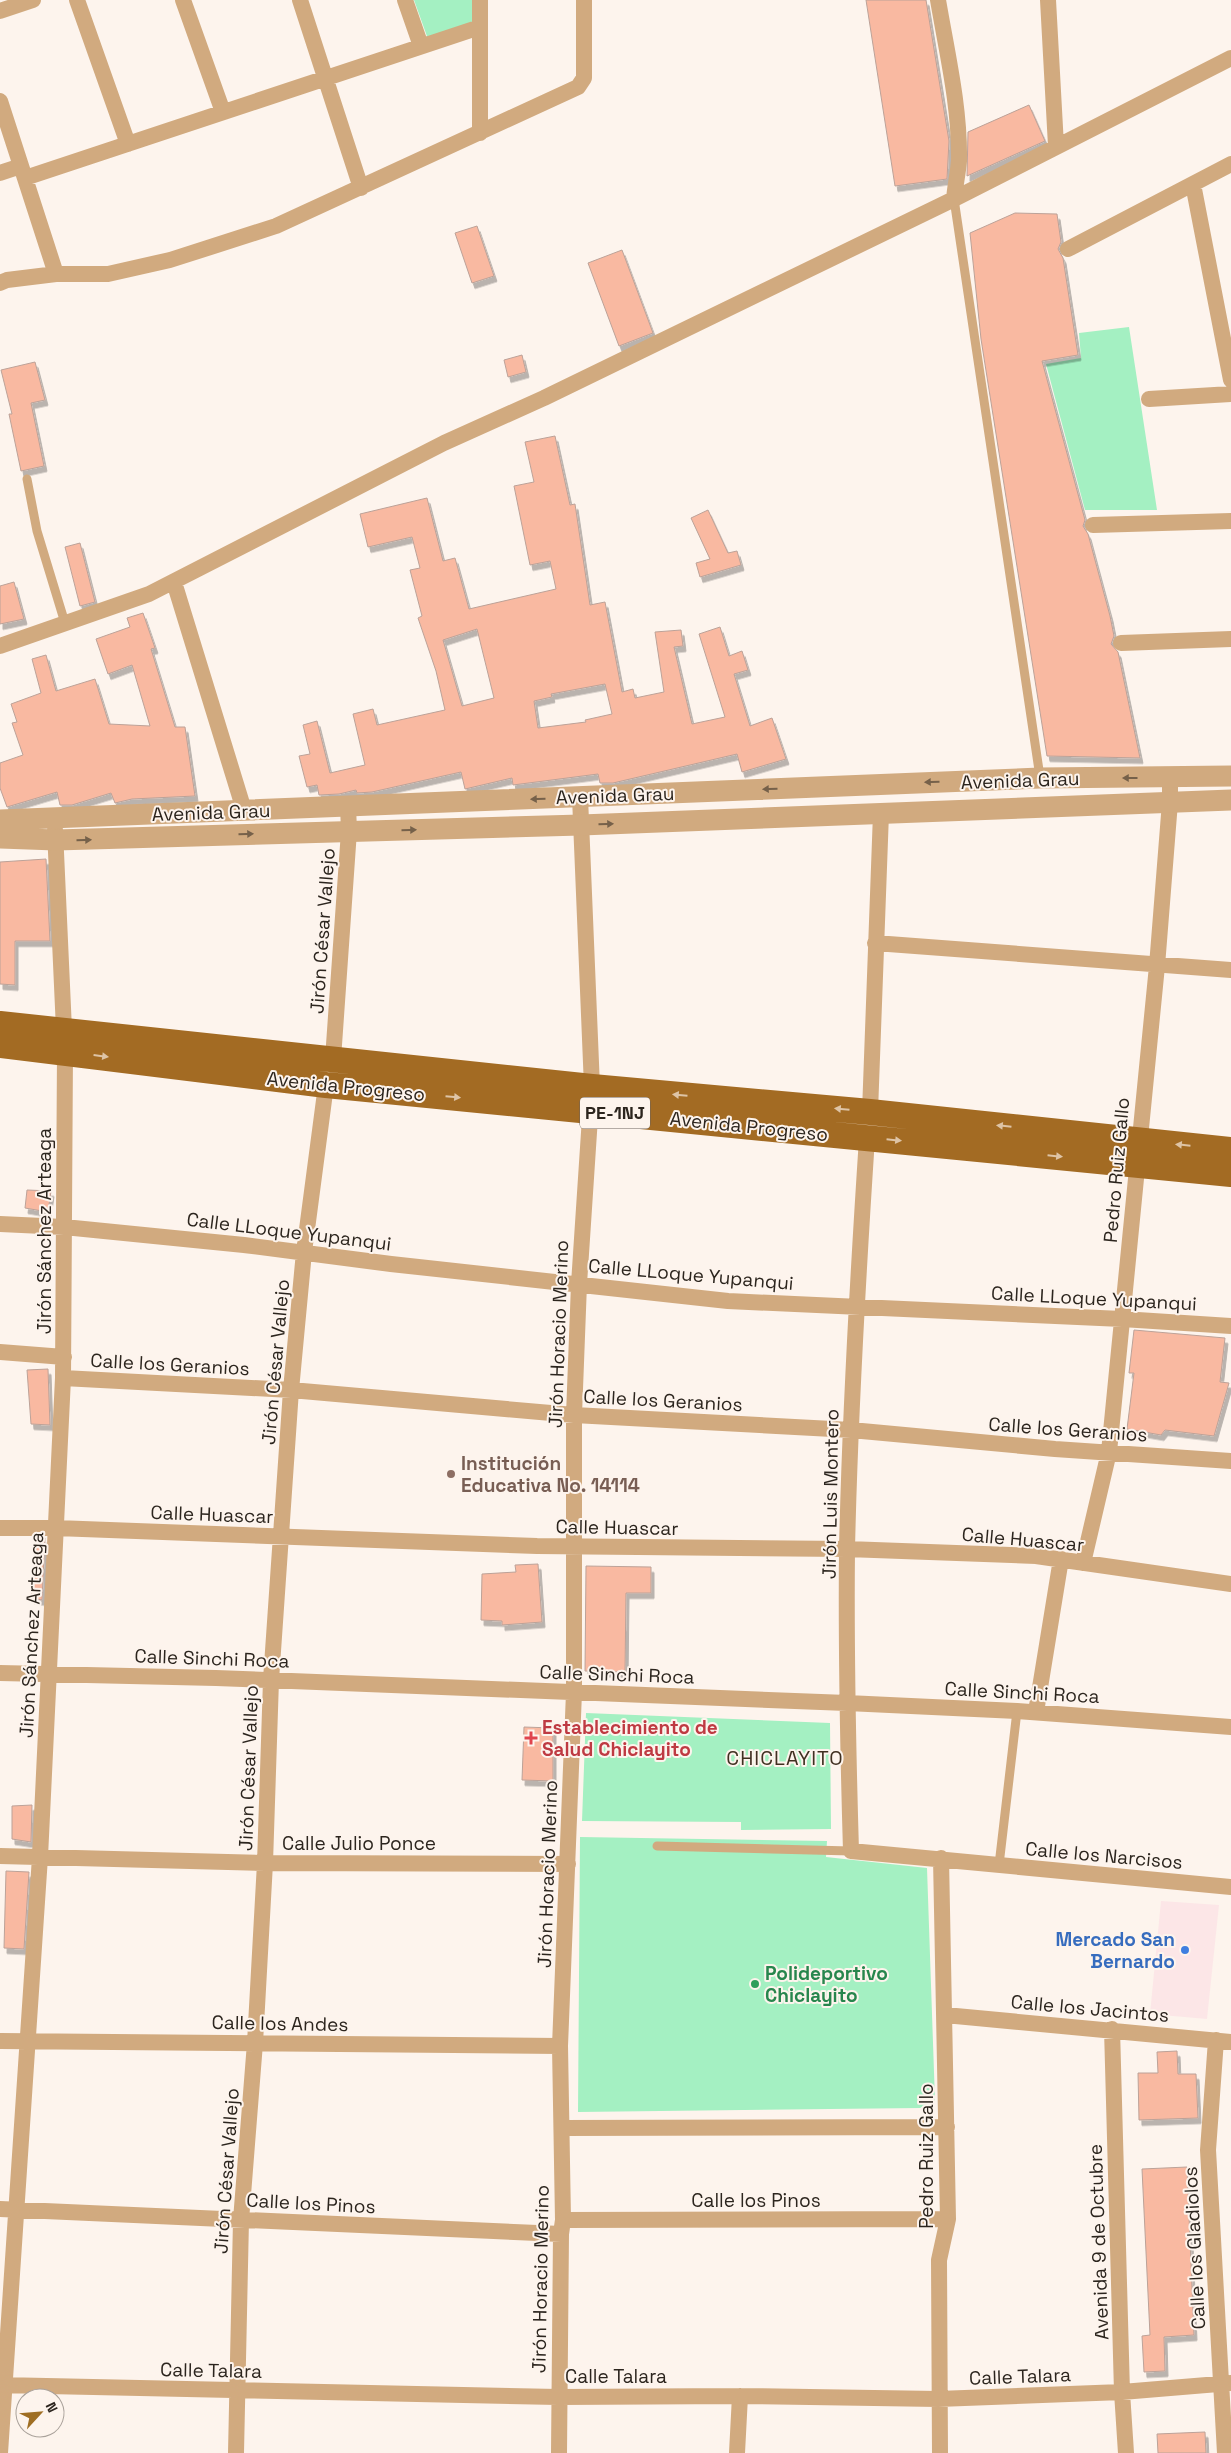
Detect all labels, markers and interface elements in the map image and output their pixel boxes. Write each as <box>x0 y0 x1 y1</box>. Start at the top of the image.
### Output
street label: Avenida Grau <box>960 766 1080 795</box>
one-way arrow <box>1122 774 1138 782</box>
one-way arrow <box>924 779 940 787</box>
street label: Avenida Grau <box>555 781 675 810</box>
one-way arrow <box>762 785 778 793</box>
one-way arrow <box>529 795 545 803</box>
street label: Avenida Grau <box>151 798 271 827</box>
one-way arrow <box>598 820 614 828</box>
one-way arrow <box>401 825 417 833</box>
one-way arrow <box>238 830 254 838</box>
one-way arrow <box>76 835 92 843</box>
street label: Jirón César Vallejo <box>304 847 341 1015</box>
one-way arrow <box>93 1053 109 1061</box>
street label: Avenida Progreso <box>266 1066 426 1107</box>
one-way arrow <box>672 1091 688 1099</box>
one-way arrow <box>445 1093 461 1101</box>
street label: Pedro Ruiz Gallo <box>1098 1096 1135 1244</box>
road number: PE-1NJ <box>580 1098 650 1128</box>
one-way arrow <box>834 1105 850 1113</box>
street label: Avenida Progreso <box>669 1106 829 1147</box>
one-way arrow <box>995 1122 1011 1130</box>
street label: Jirón Sánchez Arteaga <box>32 1128 57 1334</box>
one-way arrow <box>886 1136 902 1144</box>
one-way arrow <box>1174 1141 1190 1149</box>
one-way arrow <box>1048 1152 1064 1160</box>
street label: Calle LLoque Yupanqui <box>185 1207 393 1256</box>
street label: Jirón Horacio Merino <box>543 1239 574 1429</box>
street label: Calle LLoque Yupanqui <box>587 1253 795 1296</box>
street label: Jirón César Vallejo <box>256 1278 295 1446</box>
street label: Calle LLoque Yupanqui <box>991 1281 1197 1316</box>
street label: Calle los Geranios <box>90 1348 250 1381</box>
street label: Calle los Geranios <box>583 1384 743 1417</box>
street label: Jirón Luis Montero <box>817 1409 844 1579</box>
street label: Calle los Geranios <box>988 1411 1148 1448</box>
place label: Institución Educativa No. 14114 <box>461 1451 640 1498</box>
marker: Institución Educativa No. 14114 <box>445 1468 457 1480</box>
street label: Calle Huascar <box>150 1500 274 1529</box>
street label: Calle Huascar <box>555 1514 679 1541</box>
street label: Calle Huascar <box>961 1522 1085 1557</box>
street label: Jirón Sánchez Arteaga <box>14 1531 49 1739</box>
street label: Calle Sinchi Roca <box>134 1643 290 1674</box>
street label: Calle Sinchi Roca <box>539 1659 695 1690</box>
street label: Calle Sinchi Roca <box>944 1676 1100 1709</box>
street label: Jirón César Vallejo <box>233 1685 264 1851</box>
place label: Establecimiento de Salud Chiclayito <box>542 1715 718 1762</box>
marker: Establecimiento de Salud Chiclayito <box>524 1731 538 1745</box>
district label: CHICLAYITO <box>726 1745 844 1771</box>
street label: Jirón Horacio Merino <box>532 1779 563 1969</box>
street label: Calle Julio Ponce <box>282 1831 436 1856</box>
street label: Calle los Narcisos <box>1024 1836 1184 1875</box>
place label: Mercado San Bernardo <box>1055 1927 1175 1974</box>
marker: Mercado San Bernardo <box>1179 1944 1191 1956</box>
place label: Polideportivo Chiclayito <box>765 1961 888 2008</box>
marker: Polideportivo Chiclayito <box>749 1978 761 1990</box>
street label: Calle los Jacintos <box>1010 1989 1170 2028</box>
street label: Calle los Andes <box>211 2010 349 2037</box>
street label: Pedro Ruiz Gallo <box>914 2083 939 2229</box>
street label: Jirón César Vallejo <box>208 2087 245 2255</box>
street label: Avenida 9 de Octubre <box>1083 2143 1114 2341</box>
street label: Calle los Gladiolos <box>1178 2166 1211 2330</box>
street label: Jirón Horacio Merino <box>526 2185 555 2373</box>
street label: Calle los Pinos <box>246 2188 376 2219</box>
street label: Calle los Pinos <box>691 2188 821 2213</box>
street label: Calle Talara <box>160 2357 262 2384</box>
street label: Calle Talara <box>969 2362 1071 2391</box>
street label: Calle Talara <box>565 2364 667 2389</box>
north arrow <box>15 2388 65 2438</box>
text: N <box>42 2399 62 2415</box>

